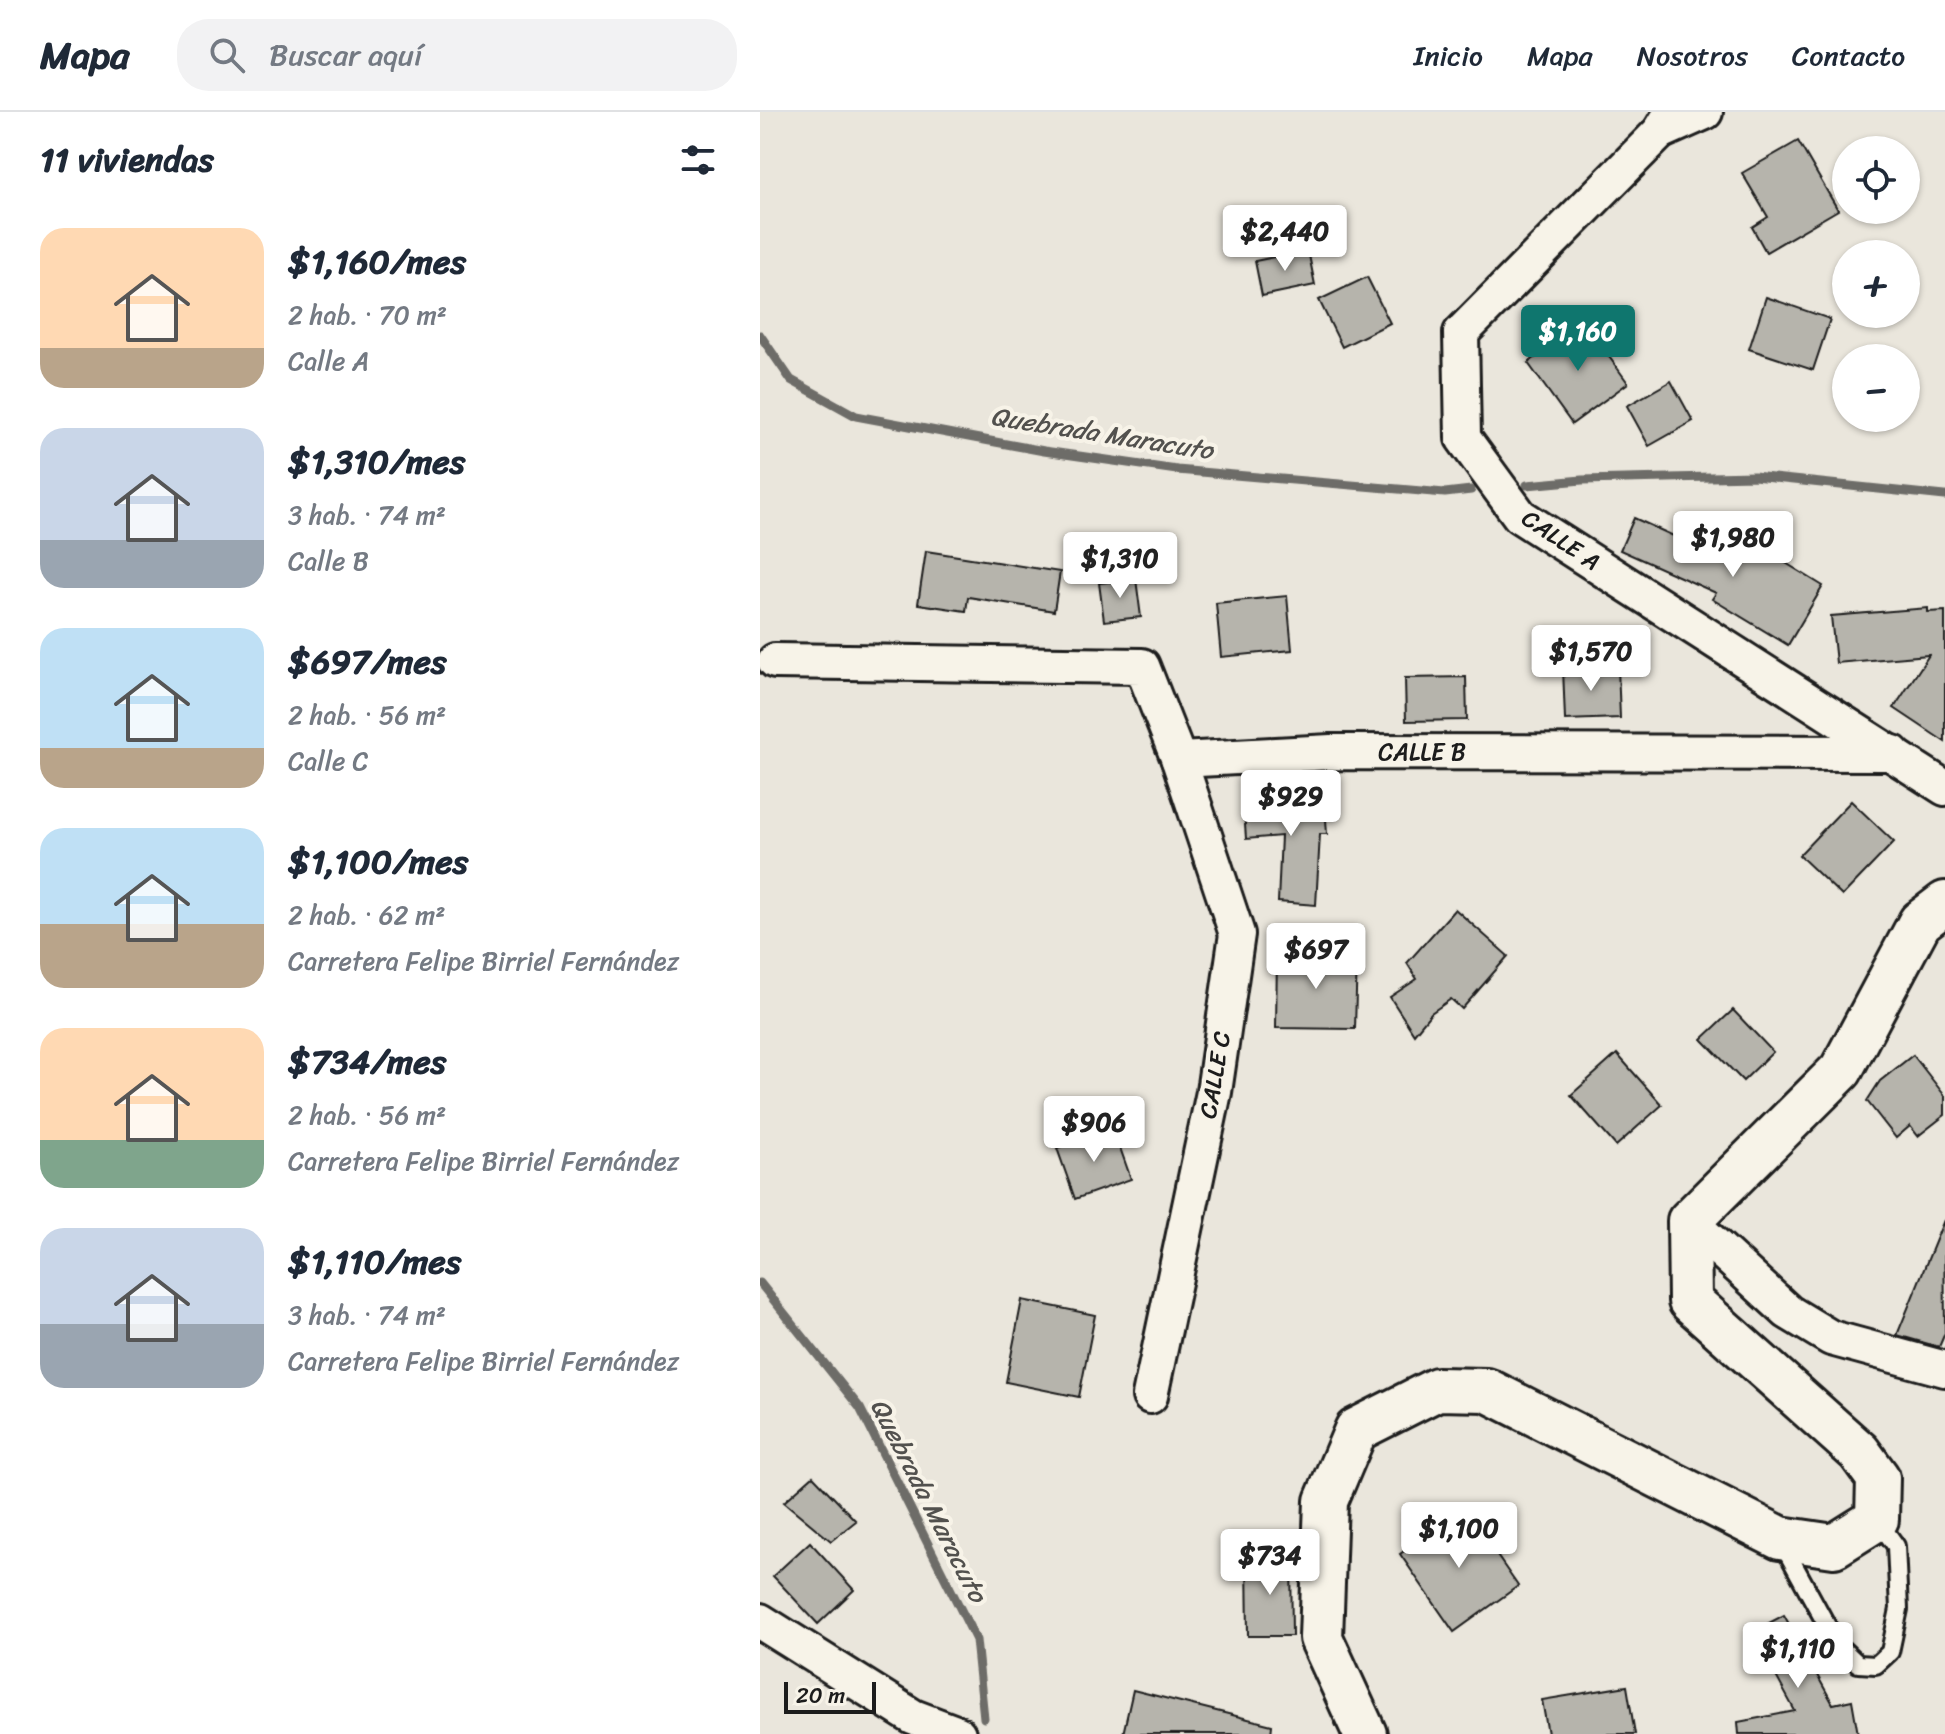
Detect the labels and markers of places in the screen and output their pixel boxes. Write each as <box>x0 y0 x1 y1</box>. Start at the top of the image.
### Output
pin: $2,440 <box>1220 205 1350 273</box>
pin: $1,160 <box>1513 305 1643 373</box>
pin: $1,980 <box>1668 511 1798 579</box>
pin: $1,310 <box>1055 532 1185 600</box>
pin: $1,570 <box>1526 625 1656 693</box>
pin: $929 <box>1244 770 1338 838</box>
pin: $697 <box>1269 923 1363 991</box>
pin: $906 <box>1047 1096 1141 1164</box>
pin: $1,100 <box>1394 1502 1524 1570</box>
pin: $734 <box>1223 1529 1317 1597</box>
pin: $1,110 <box>1733 1622 1863 1690</box>

